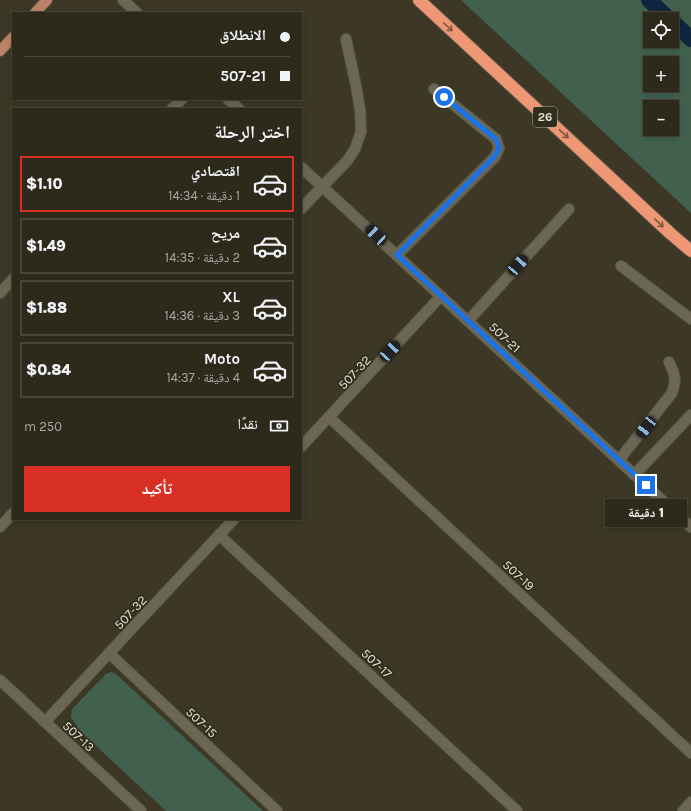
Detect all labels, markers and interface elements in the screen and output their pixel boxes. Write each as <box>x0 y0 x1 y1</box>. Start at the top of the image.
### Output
map controls <box>643 12 679 136</box>
button: locate <box>643 12 679 48</box>
one-way arrow <box>443 22 453 31</box>
text: الانطلاق <box>220 26 266 44</box>
button: + <box>643 56 679 92</box>
text: 507-21 <box>220 67 266 85</box>
route start <box>435 88 453 106</box>
button: − <box>643 100 679 136</box>
road number: 26 <box>533 107 557 127</box>
text: اختر الرحلة <box>214 121 290 143</box>
one-way arrow <box>558 129 568 138</box>
text: اقتصادي <box>191 162 240 180</box>
icon: car <box>252 166 288 202</box>
text: $1.10 <box>26 175 63 193</box>
text: 1 دقيقة · 14:34 <box>168 188 240 203</box>
one-way arrow <box>654 218 664 227</box>
car <box>363 222 389 248</box>
text: مريح <box>211 224 240 242</box>
icon: car <box>252 228 288 264</box>
text: $1.49 <box>26 237 66 255</box>
text: 2 دقيقة · 14:35 <box>165 250 240 265</box>
car <box>506 252 530 278</box>
text: XL <box>222 288 240 306</box>
icon: car <box>252 290 288 326</box>
text: $1.88 <box>26 299 67 317</box>
text: 3 دقيقة · 14:36 <box>165 308 240 323</box>
street label: 507-21 <box>486 319 523 356</box>
car <box>377 338 403 364</box>
text: Moto <box>204 350 240 368</box>
icon: car <box>252 352 288 388</box>
street label: 507-32 <box>335 352 374 392</box>
text: $0.84 <box>26 361 71 379</box>
text: 4 دقيقة · 14:37 <box>166 370 240 385</box>
car <box>634 414 658 440</box>
text: نقدًا <box>237 415 258 433</box>
icon: cash <box>268 415 290 437</box>
text: 250 m <box>24 419 62 434</box>
button: تأكيد <box>24 466 290 512</box>
route end <box>637 476 655 494</box>
callout: 1 دقيقة <box>605 499 687 527</box>
text: 1 دقيقة <box>628 505 664 520</box>
street label: 507-19 <box>500 557 537 594</box>
street label: 507-32 <box>111 592 150 632</box>
street label: 507-17 <box>358 646 395 681</box>
street label: 507-15 <box>183 704 220 741</box>
street label: 507-13 <box>60 718 98 755</box>

